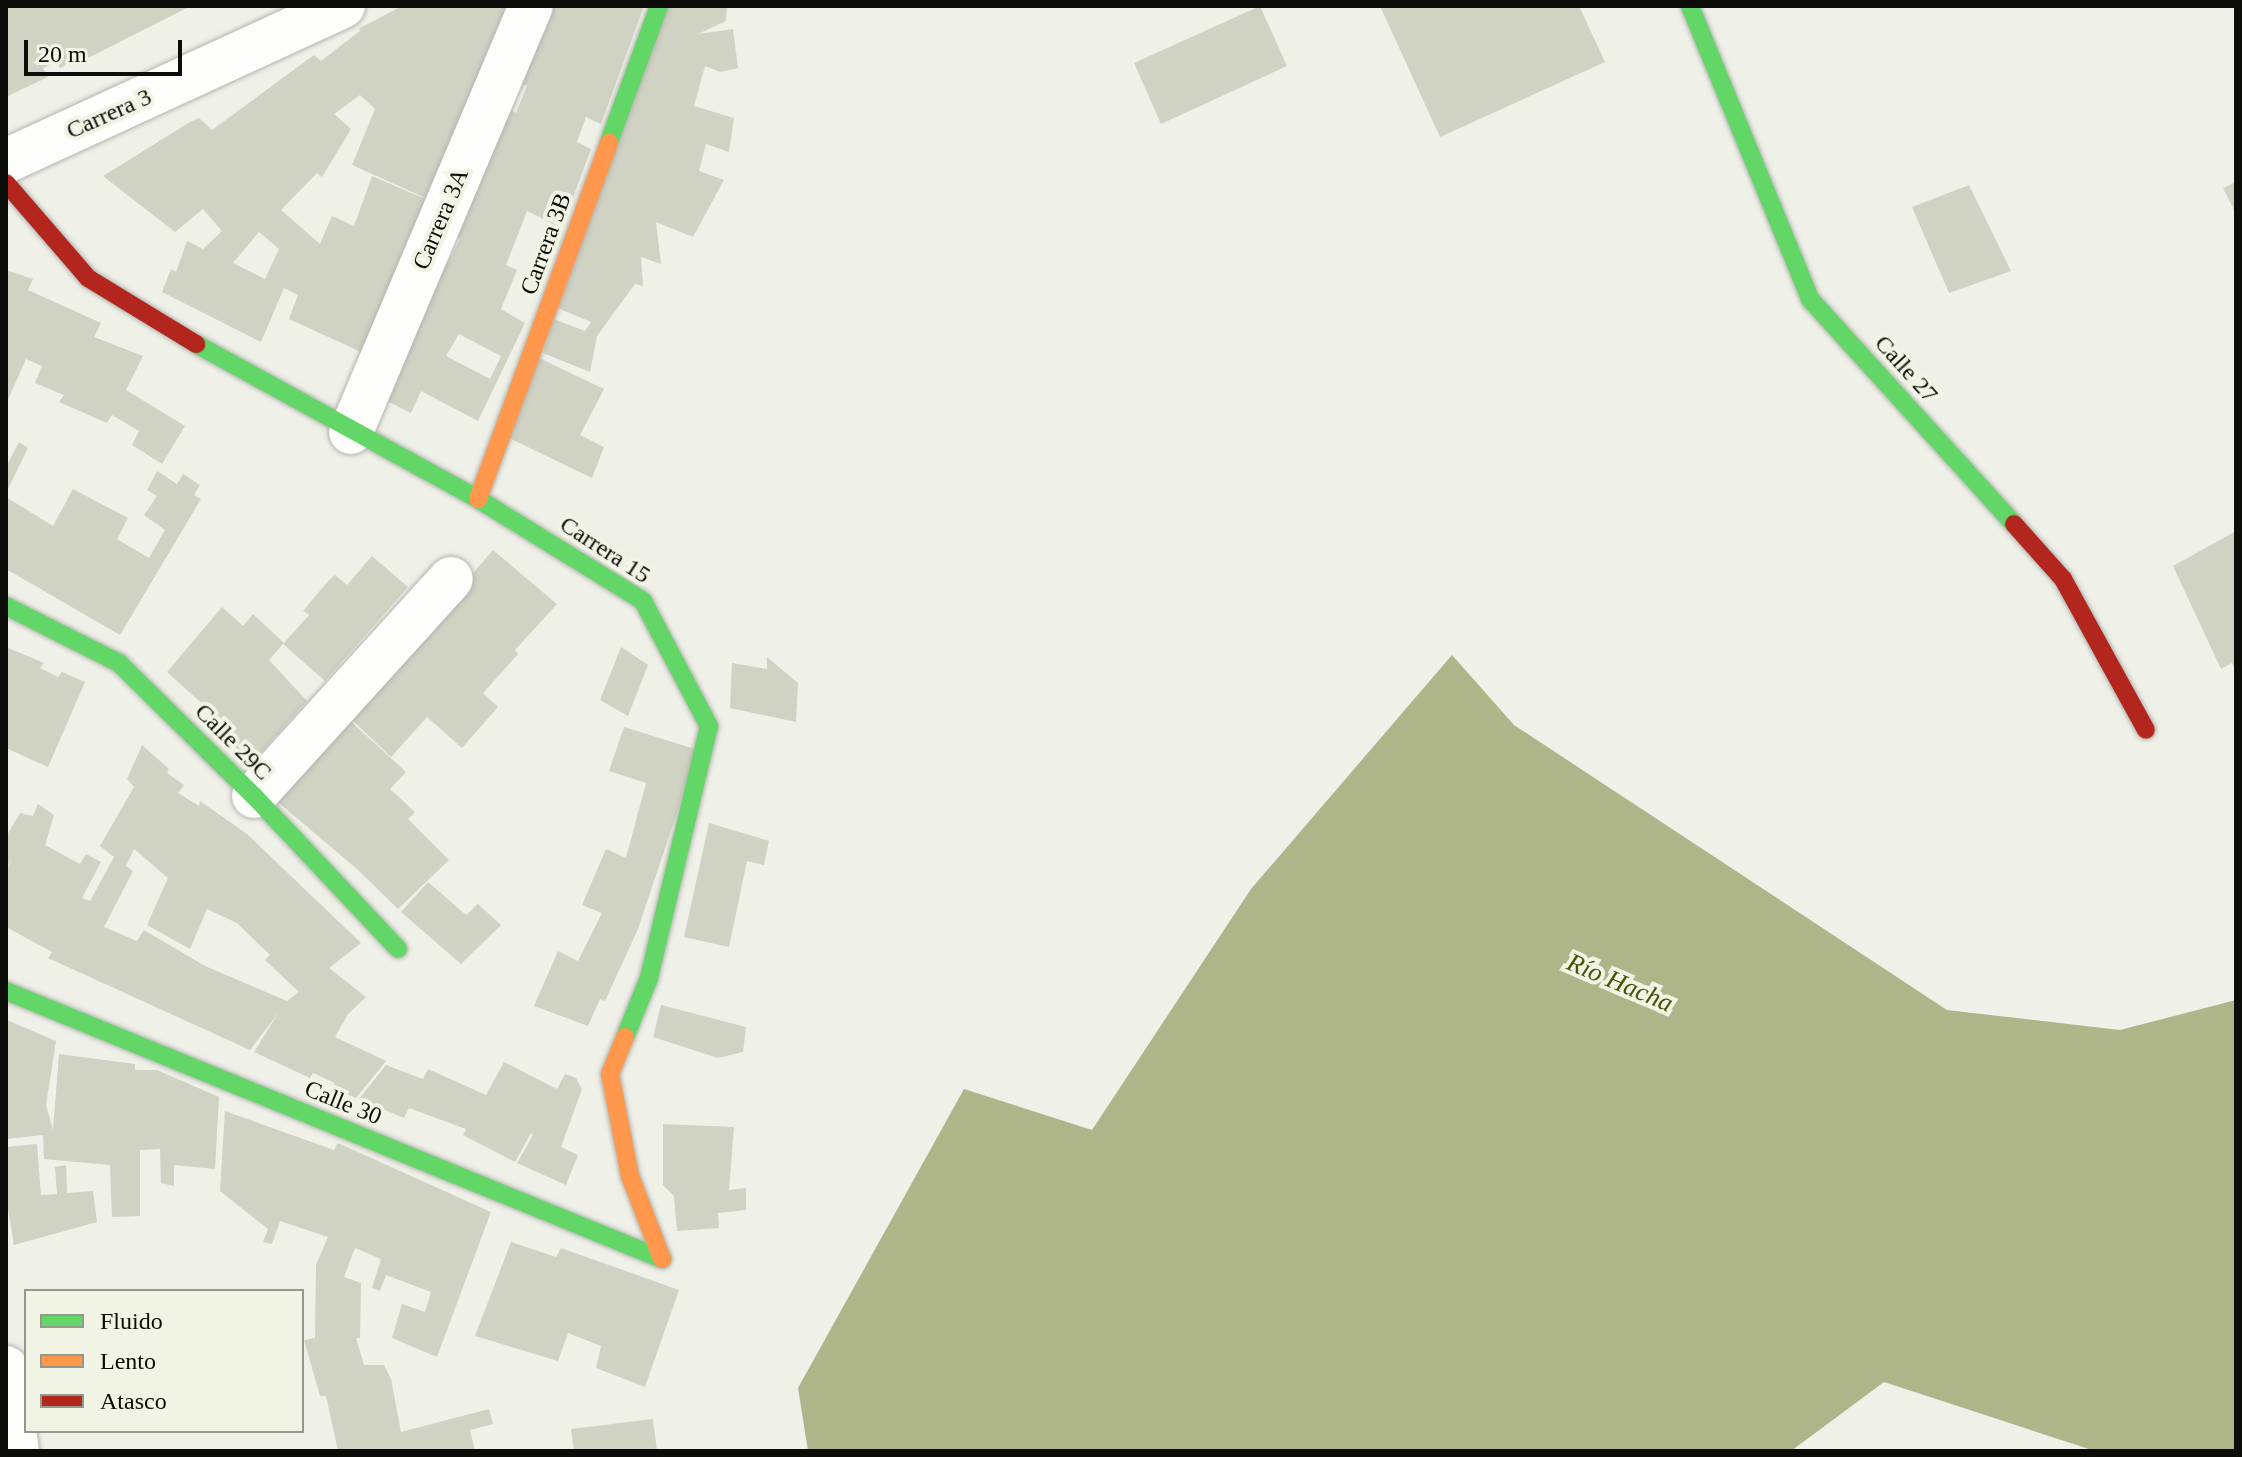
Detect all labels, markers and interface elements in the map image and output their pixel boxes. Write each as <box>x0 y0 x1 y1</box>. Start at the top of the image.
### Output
scale bar <box>28 24 186 74</box>
text: 20 m <box>38 41 87 67</box>
street label: Carrera 3 <box>62 83 156 145</box>
street label: Carrera 3A <box>407 164 475 274</box>
street label: Carrera 3B <box>514 189 578 299</box>
street label: Calle 27 <box>1868 329 1944 409</box>
street label: Carrera 15 <box>554 510 656 590</box>
street label: Calle 29C <box>189 698 277 786</box>
water label: Río Hacha <box>1562 947 1678 1019</box>
street label: Calle 30 <box>300 1075 386 1131</box>
legend <box>24 1289 304 1433</box>
text: Fluido <box>100 1308 163 1334</box>
text: Lento <box>100 1348 156 1374</box>
text: Atasco <box>100 1388 167 1414</box>

